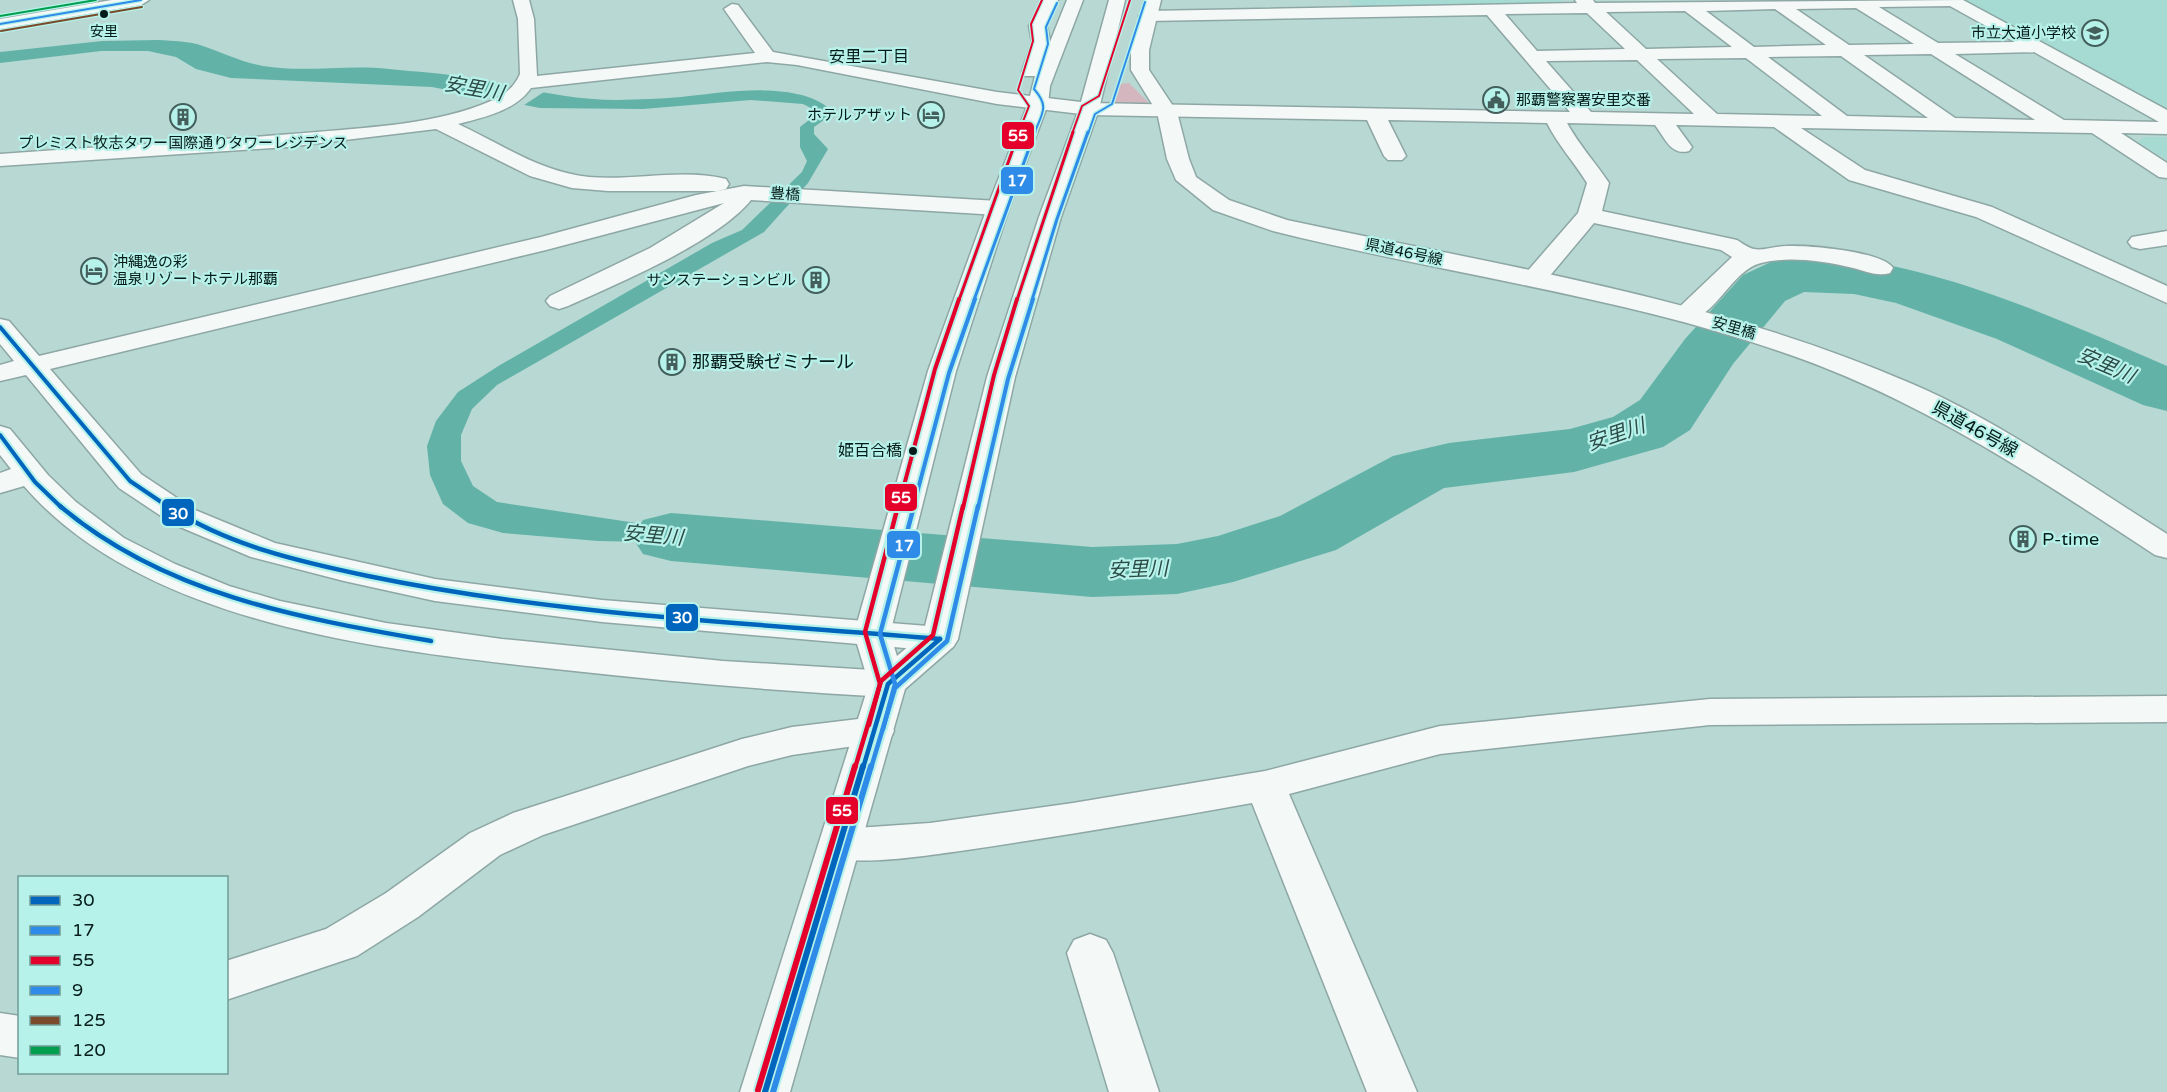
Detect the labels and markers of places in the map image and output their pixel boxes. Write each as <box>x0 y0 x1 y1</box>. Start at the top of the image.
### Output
marker: 安里 <box>98 8 110 20</box>
school or university icon: 市立大道小学校 <box>2080 18 2110 48</box>
place label: 安里 <box>90 23 118 40</box>
place label: 市立大道小学校 <box>1971 24 2076 42</box>
public building icon: 那覇警察署安里交番 <box>1481 85 1511 115</box>
place label: 那覇警察署安里交番 <box>1516 91 1651 109</box>
hotel icon: ホテルアザット <box>916 100 946 130</box>
building icon: プレミスト牧志タワー国際通りタワーレジデンス <box>168 102 198 132</box>
place label: ホテルアザット <box>807 106 912 124</box>
place label: プレミスト牧志タワー国際通りタワーレジデンス <box>18 134 348 152</box>
place label: 沖縄逸の彩 温泉リゾートホテル那覇 <box>113 253 278 288</box>
hotel icon: 沖縄逸の彩 温泉リゾートホテル那覇 <box>79 256 109 286</box>
building icon: サンステーションビル <box>801 265 831 295</box>
place label: サンステーションビル <box>647 271 796 289</box>
building icon: 那覇受験ゼミナール <box>657 347 687 377</box>
place label: 那覇受験ゼミナール <box>692 351 854 373</box>
place label: 姫百合橋 <box>838 441 902 461</box>
marker: 姫百合橋 <box>907 445 919 457</box>
building icon: P-time <box>2008 524 2038 554</box>
place label: P-time <box>2042 528 2099 550</box>

